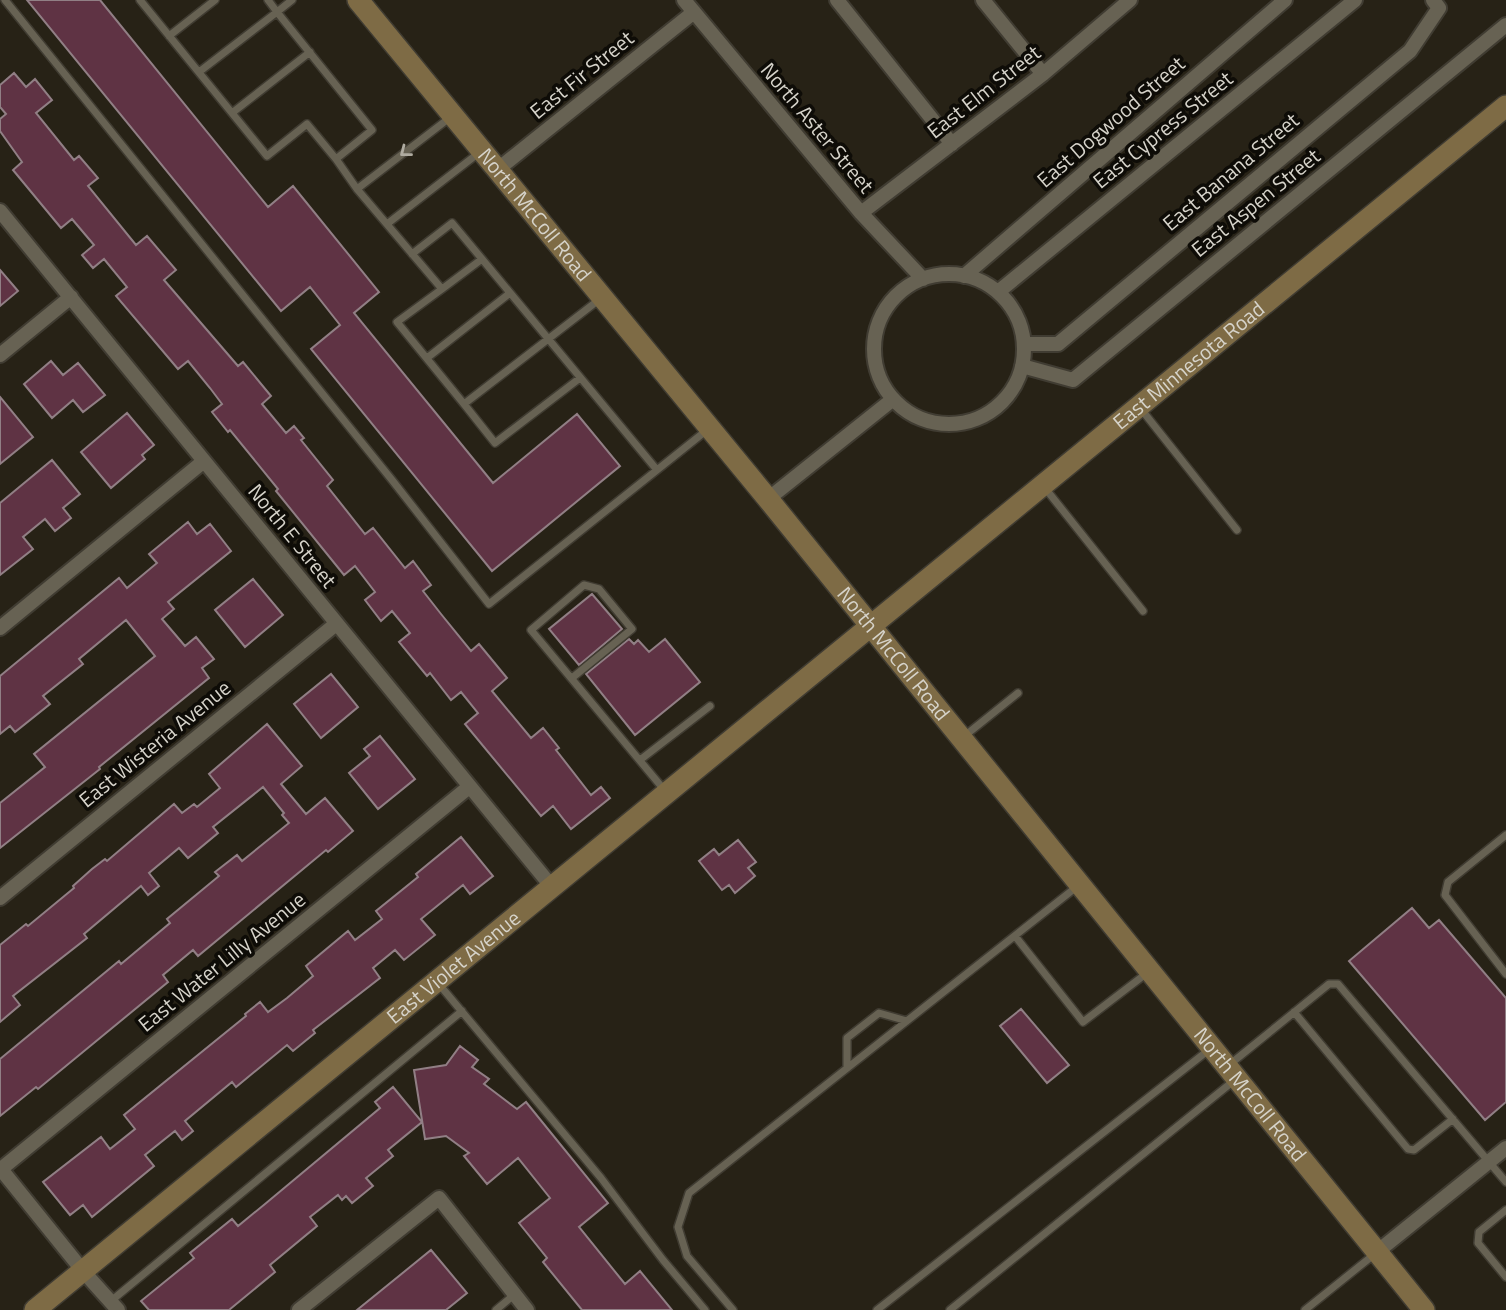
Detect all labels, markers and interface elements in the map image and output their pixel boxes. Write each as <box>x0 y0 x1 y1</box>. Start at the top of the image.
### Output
street label: East Fir Street <box>523 22 641 126</box>
street label: East Elm Street <box>920 36 1048 146</box>
street label: East Dogwood Street <box>1029 47 1192 195</box>
street label: North Aster Street <box>753 55 882 200</box>
street label: East Cypress Street <box>1085 62 1240 196</box>
street label: East Banana Street <box>1155 104 1306 238</box>
street label: North McColl Road <box>471 140 600 288</box>
street label: East Aspen Street <box>1184 140 1327 264</box>
one-way arrow <box>400 144 413 157</box>
street label: East Minnesota Road <box>1105 293 1271 437</box>
street label: North E Street <box>241 476 345 595</box>
street label: North McColl Road <box>830 579 958 727</box>
street label: East Wisteria Avenue <box>71 672 237 815</box>
street label: East Water Lilly Avenue <box>131 884 312 1039</box>
street label: East Violet Avenue <box>379 902 527 1031</box>
street label: North McColl Road <box>1186 1020 1315 1168</box>

